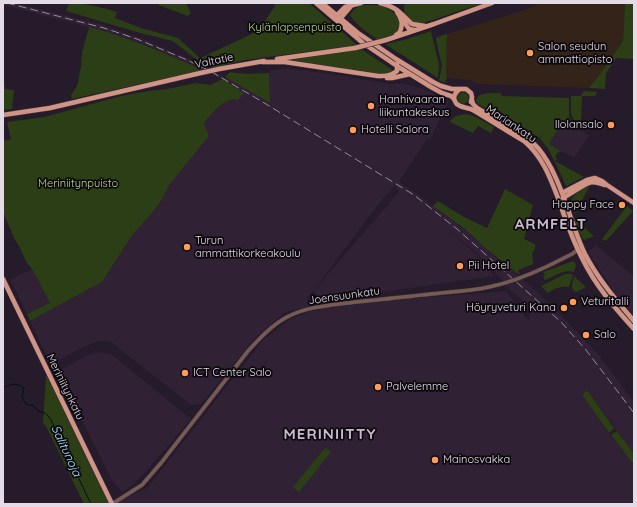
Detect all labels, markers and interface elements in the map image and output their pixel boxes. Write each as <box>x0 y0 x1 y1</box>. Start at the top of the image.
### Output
park label: Kylänlapsenpuisto <box>248 21 342 35</box>
place label: Salon seudun ammattiopisto <box>538 40 612 66</box>
marker: Salon seudun ammattiopisto <box>525 48 535 58</box>
street label: Valtatie <box>194 50 234 72</box>
place label: Hanhivaaran liikuntakeskus <box>379 93 449 119</box>
marker: Hanhivaaran liikuntakeskus <box>366 101 376 111</box>
street label: Mariankatu <box>483 102 539 146</box>
place label: Ilolansalo <box>555 118 603 132</box>
marker: Ilolansalo <box>606 120 616 130</box>
place label: Hotelli Salora <box>361 123 429 137</box>
marker: Hotelli Salora <box>348 125 358 135</box>
park label: Meriniitynpuisto <box>38 177 118 191</box>
place label: Happy Face <box>552 198 614 212</box>
marker: Happy Face <box>617 200 627 210</box>
district label: ARMFELT <box>515 215 587 233</box>
place label: Turun ammattikorkeakoulu <box>195 234 301 260</box>
marker: Turun ammattikorkeakoulu <box>182 242 192 252</box>
place label: Pii Hotel <box>468 259 509 273</box>
marker: Pii Hotel <box>455 261 465 271</box>
street label: Joensuunkatu <box>307 284 381 308</box>
place label: Veturitalli <box>581 295 629 309</box>
marker: Veturitalli <box>568 297 578 307</box>
place label: Höyryveturi Kana <box>466 301 556 315</box>
marker: Höyryveturi Kana <box>559 303 569 313</box>
place label: Salo <box>594 328 616 342</box>
marker: Salo <box>581 330 591 340</box>
street label: Meriniitynkatu <box>43 352 87 422</box>
place label: ICT Center Salo <box>193 366 271 380</box>
marker: ICT Center Salo <box>180 368 190 378</box>
place label: Palvelemme <box>386 380 448 394</box>
marker: Palvelemme <box>373 382 383 392</box>
water label: Salitunoja <box>48 423 84 479</box>
district label: MERINIITTY <box>284 425 376 443</box>
place label: Mainosvakka <box>443 453 510 467</box>
marker: Mainosvakka <box>430 455 440 465</box>

